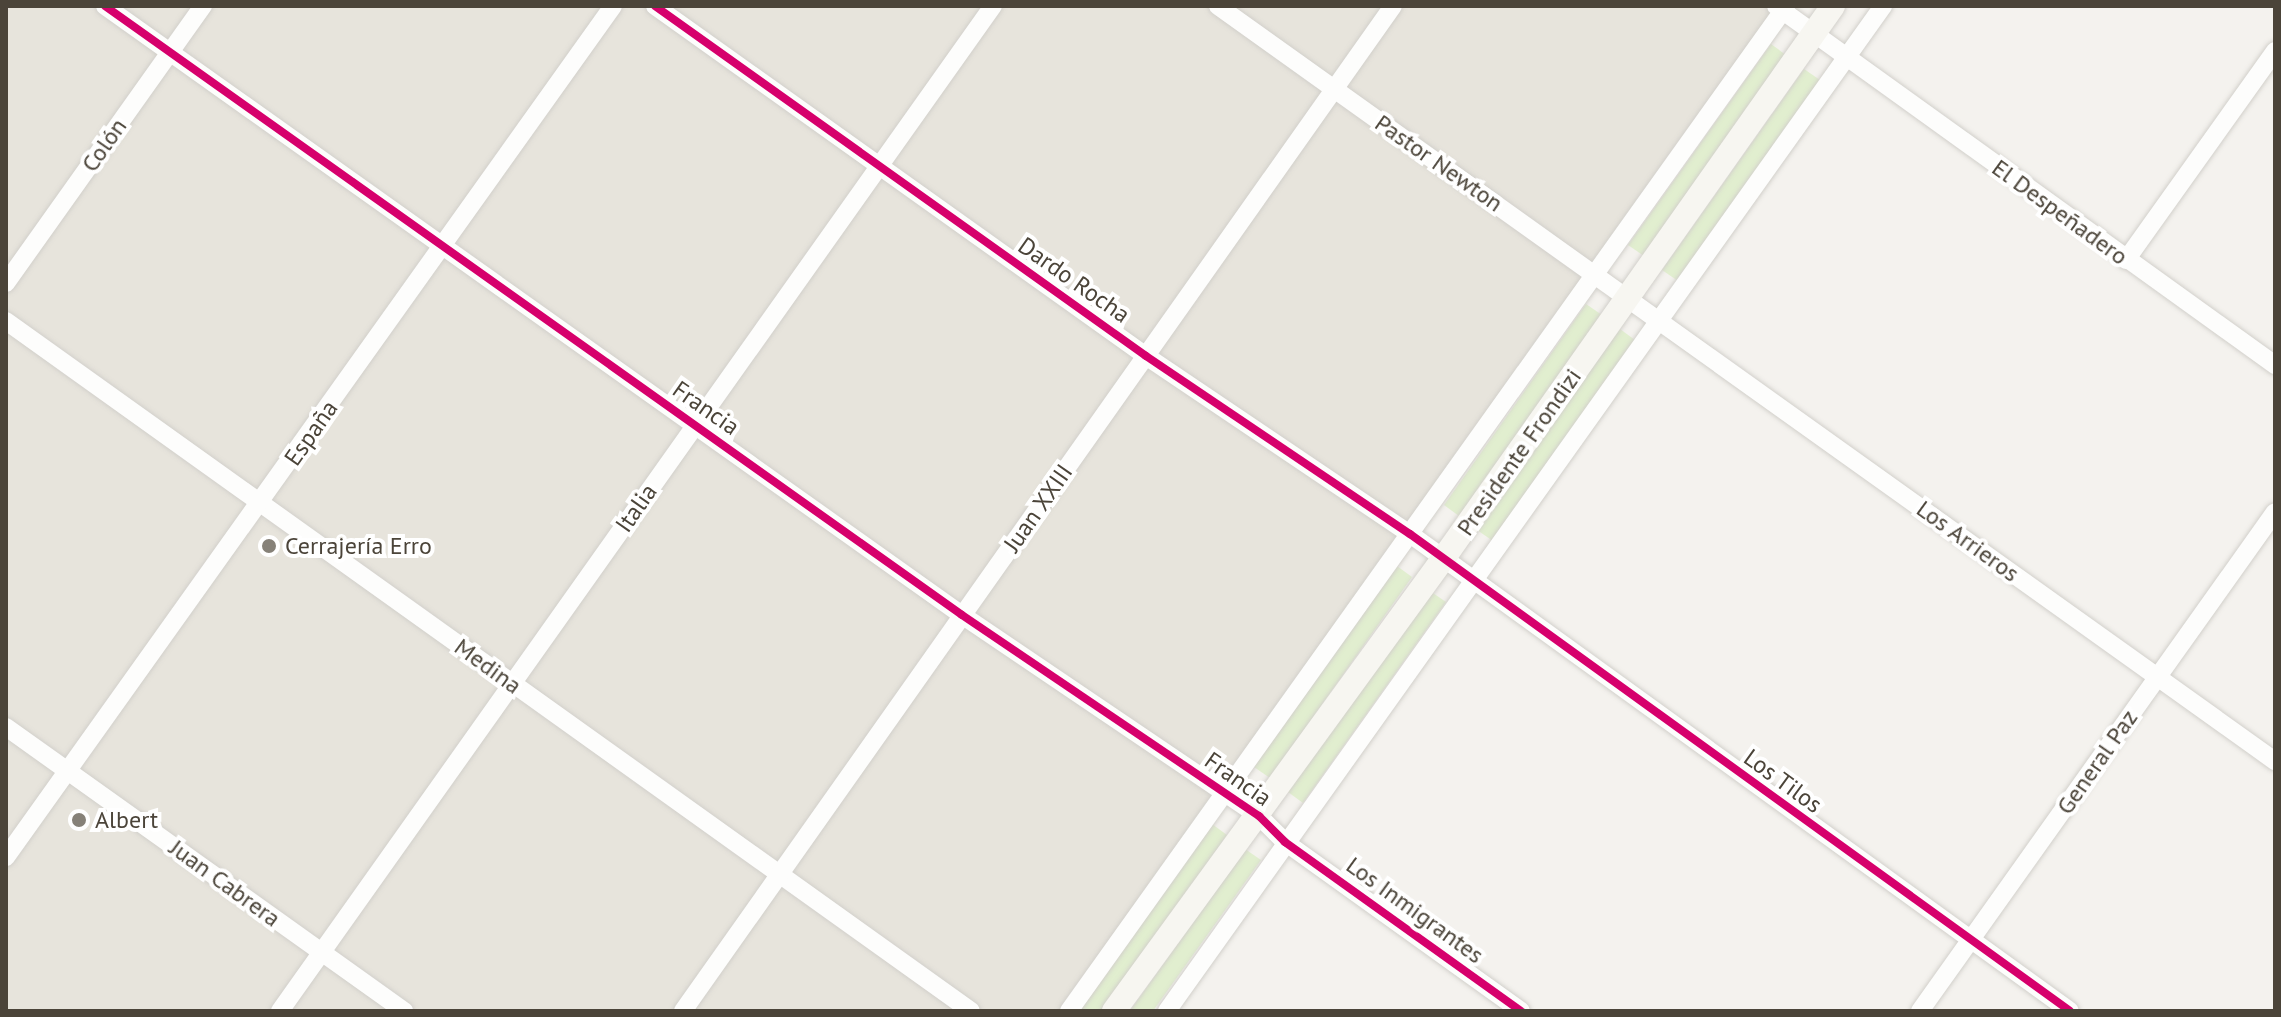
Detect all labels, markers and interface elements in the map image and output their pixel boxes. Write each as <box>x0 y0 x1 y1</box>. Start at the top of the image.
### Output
street label: Pastor Newton <box>1370 108 1508 218</box>
street label: Colón <box>75 113 133 177</box>
street label: El Despeñadero <box>1987 153 2133 271</box>
street label: Dardo Rocha <box>1013 231 1135 329</box>
street label: Presidente Frondizi <box>1451 363 1587 541</box>
street label: Francia <box>667 375 745 441</box>
street label: España <box>278 395 344 471</box>
street label: Juan XXIII <box>997 458 1079 558</box>
street label: Italia <box>609 478 663 538</box>
street label: Los Arrieros <box>1911 494 2025 588</box>
place label: Cerrajería Erro <box>285 532 432 560</box>
marker: Cerrajería Erro <box>260 537 278 555</box>
street label: Medina <box>449 632 527 700</box>
street label: General Paz <box>2051 704 2143 820</box>
street label: Los Tilos <box>1738 743 1828 819</box>
street label: Francia <box>1199 746 1277 812</box>
place label: Albert <box>95 806 158 834</box>
marker: Albert <box>70 811 88 829</box>
street label: Juan Cabrera <box>164 833 286 933</box>
street label: Los Inmigrantes <box>1341 851 1489 969</box>

